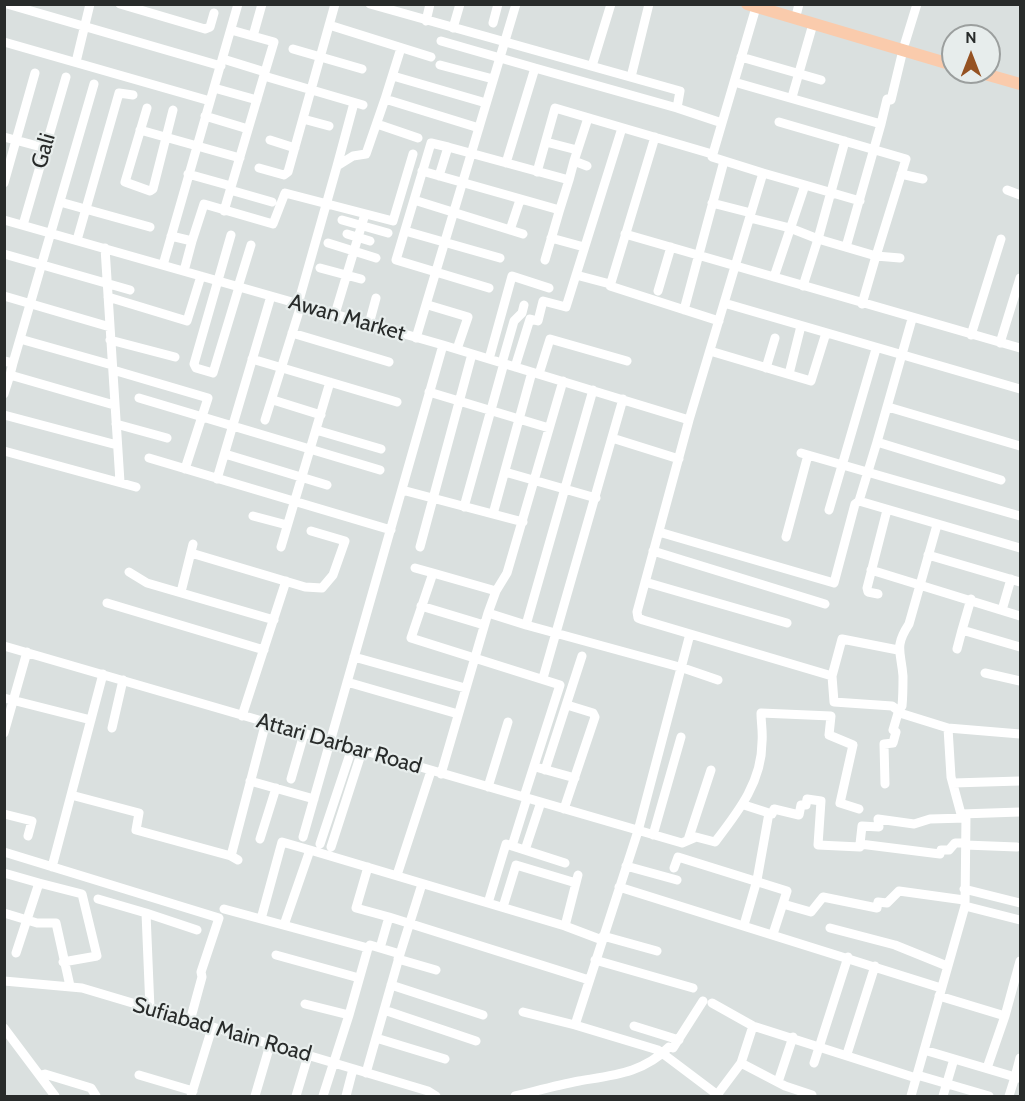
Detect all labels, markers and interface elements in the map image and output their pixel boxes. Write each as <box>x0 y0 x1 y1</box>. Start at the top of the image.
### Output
north arrow <box>941 24 1001 84</box>
text: N <box>965 28 977 47</box>
street label: Gali <box>26 130 62 172</box>
street label: Awan Market <box>286 289 408 347</box>
street label: Attari Darbar Road <box>253 708 425 780</box>
street label: Sufiabad Main Road <box>130 992 314 1068</box>

